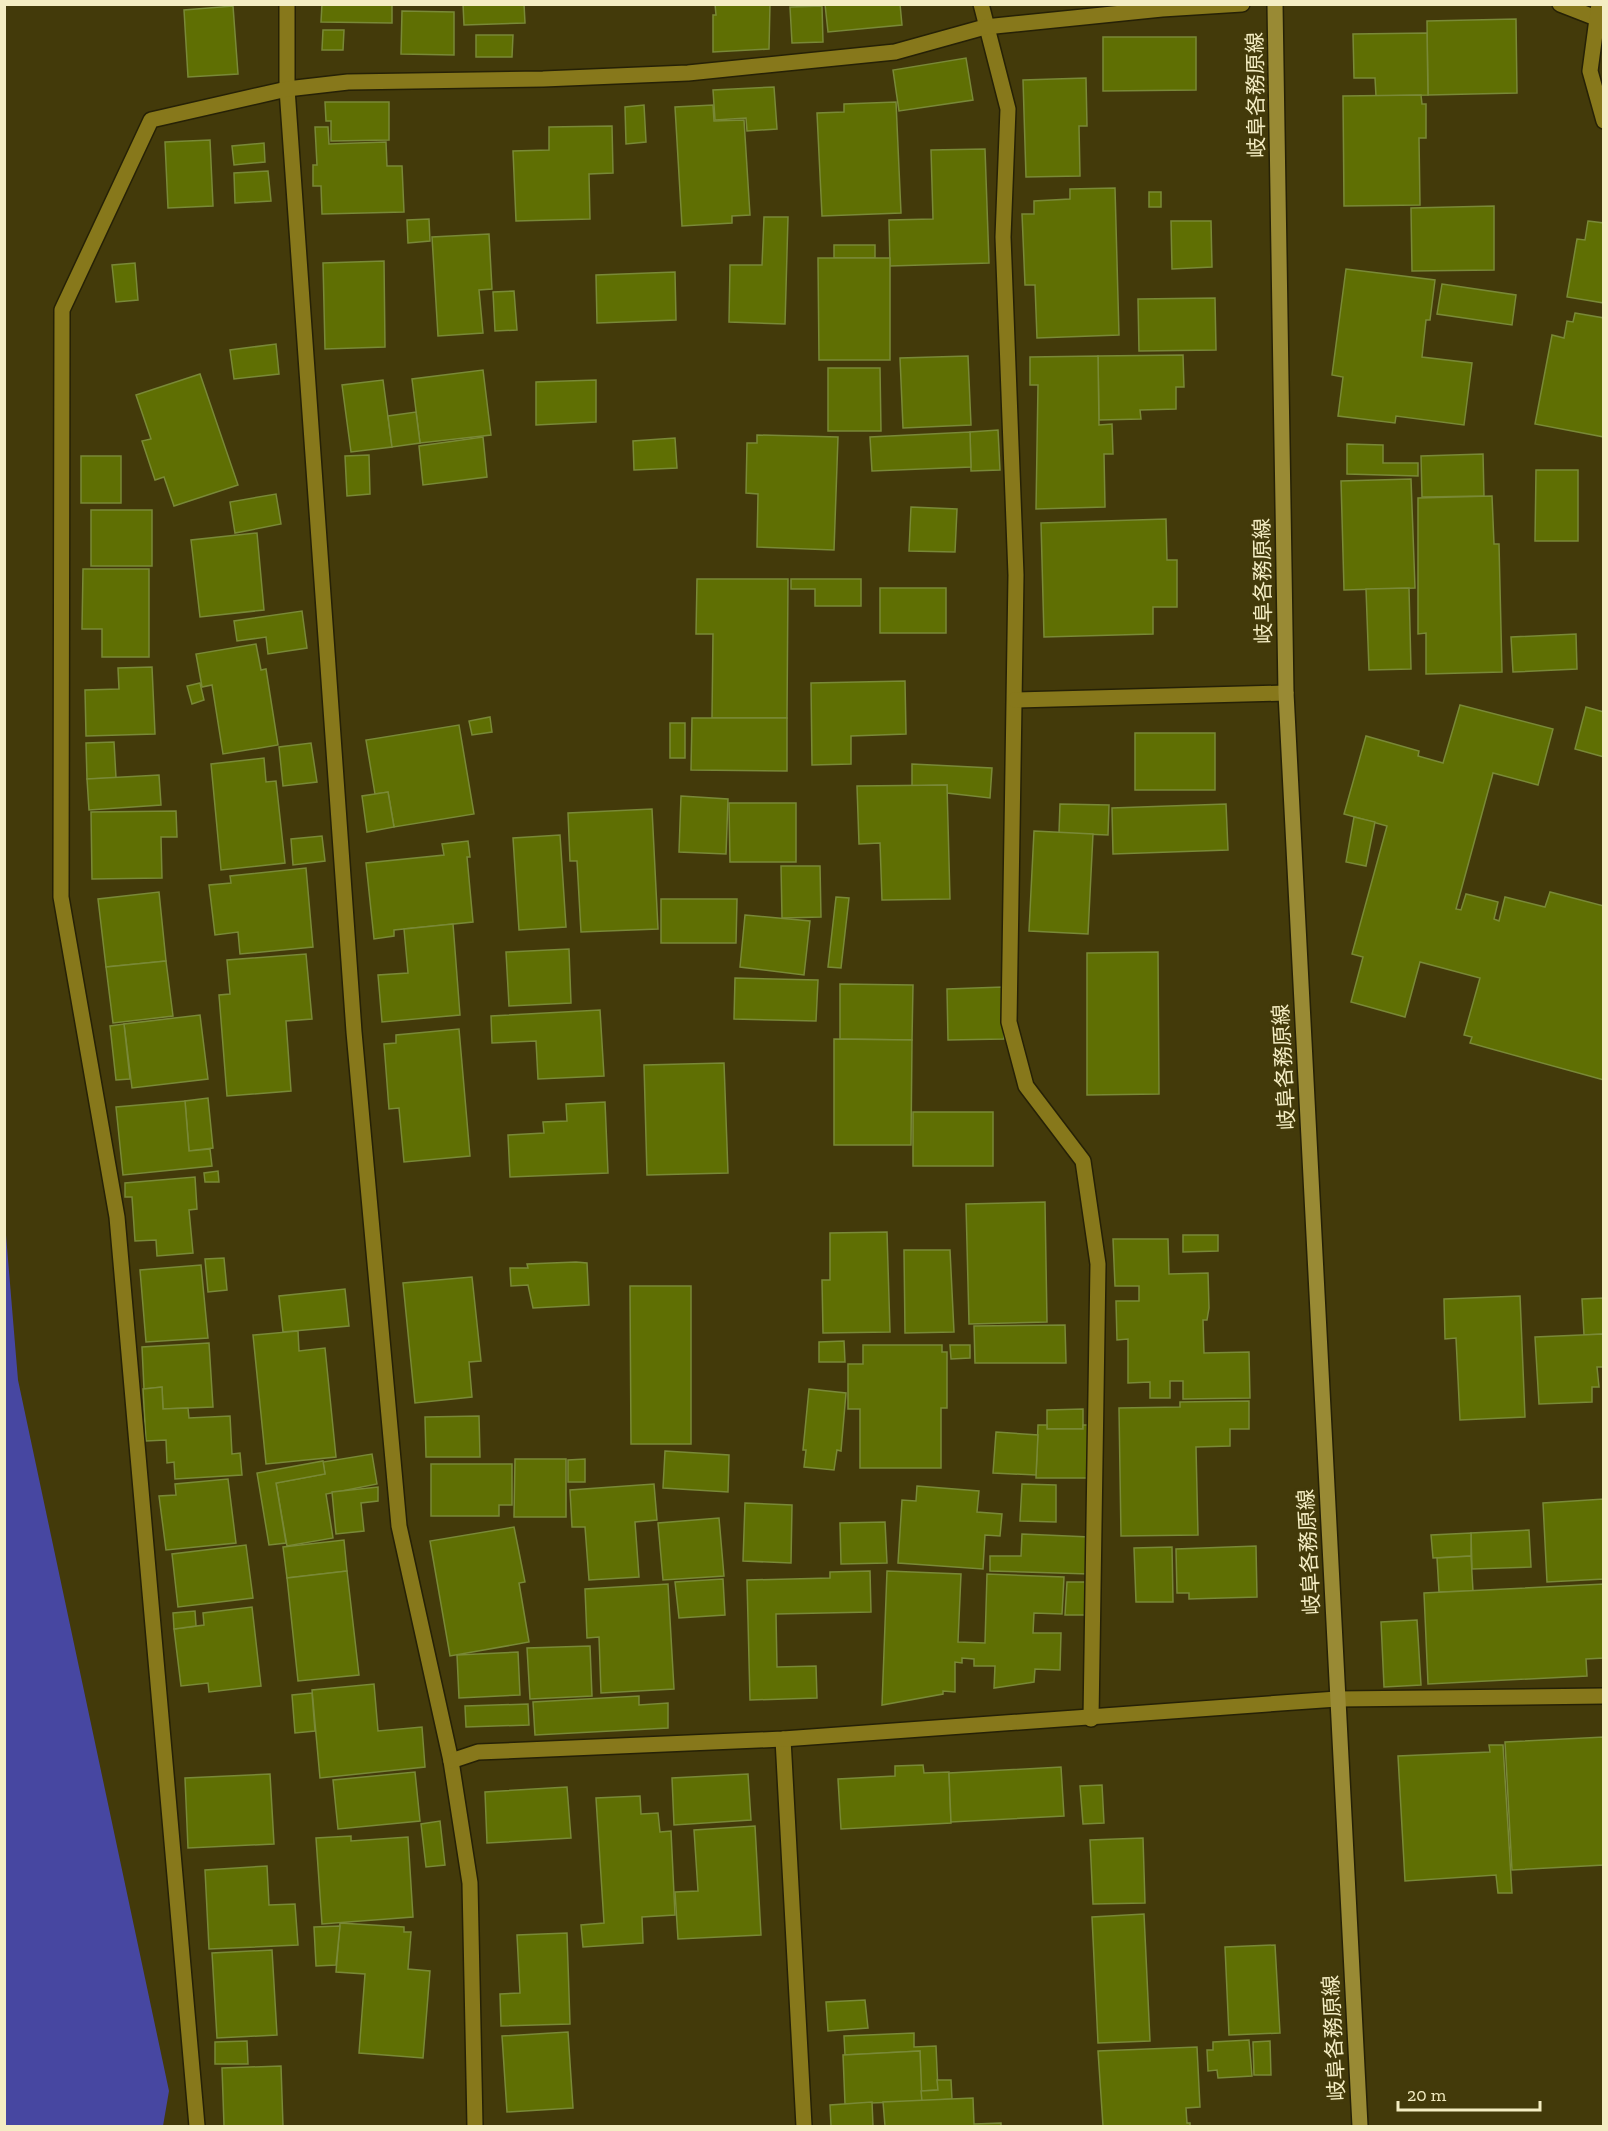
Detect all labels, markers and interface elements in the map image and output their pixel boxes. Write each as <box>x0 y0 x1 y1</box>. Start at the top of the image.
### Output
street label: 岐阜各務原線 <box>1242 32 1269 158</box>
street label: 岐阜各務原線 <box>1249 518 1276 644</box>
street label: 岐阜各務原線 <box>1268 1003 1299 1131</box>
street label: 岐阜各務原線 <box>1293 1488 1324 1616</box>
street label: 岐阜各務原線 <box>1318 1974 1349 2102</box>
scale bar <box>1398 2074 1540 2112</box>
text: 20 m <box>1407 2084 1447 2106</box>

